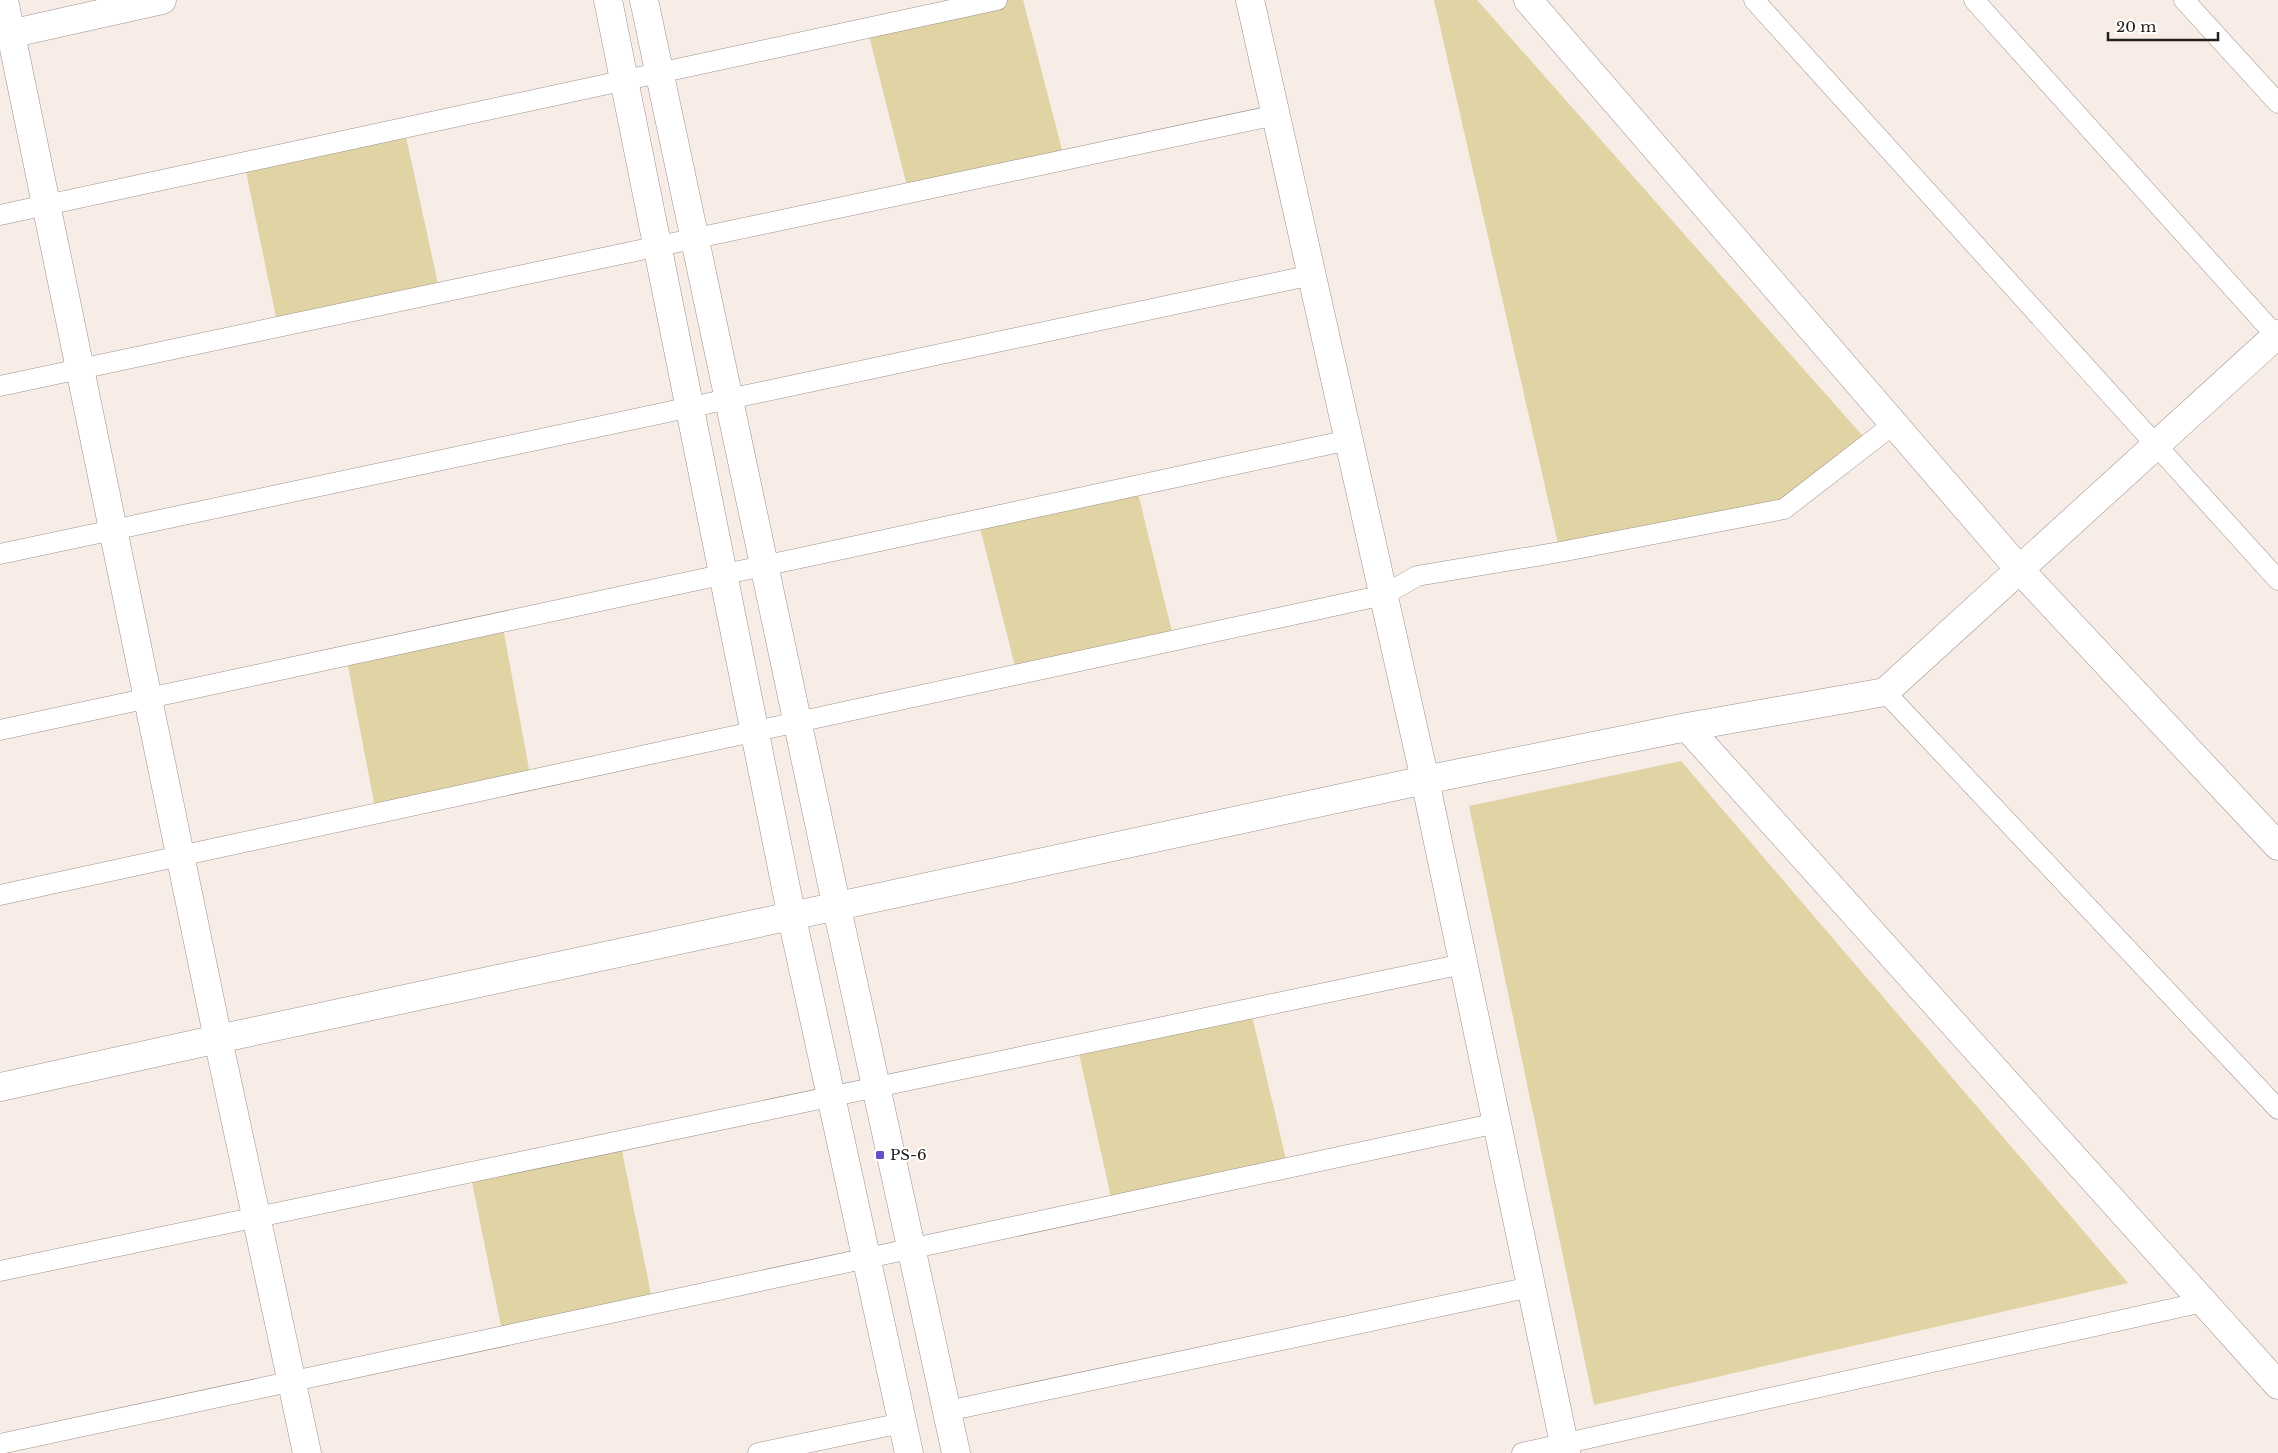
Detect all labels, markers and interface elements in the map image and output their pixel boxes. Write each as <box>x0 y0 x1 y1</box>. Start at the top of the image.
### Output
scale bar <box>2108 10 2218 42</box>
text: 20 m <box>2116 17 2156 36</box>
place label: PS-6 <box>890 1145 927 1164</box>
marker: PS-6 <box>874 1149 886 1161</box>

